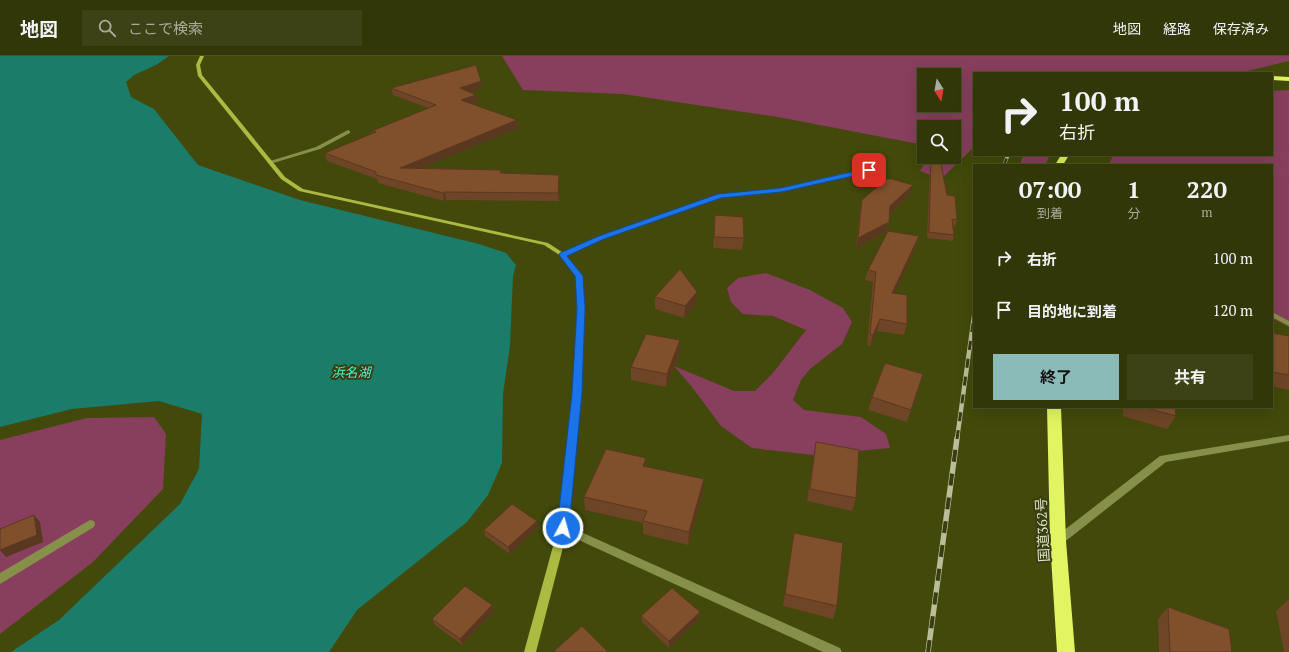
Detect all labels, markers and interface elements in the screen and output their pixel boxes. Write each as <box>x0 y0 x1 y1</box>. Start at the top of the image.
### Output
search box <box>82 10 362 46</box>
text: 地図 <box>20 16 58 41</box>
icon: search <box>96 17 118 39</box>
text: ここで検索 <box>128 18 203 38</box>
text: 地図 <box>1113 19 1141 38</box>
text: 経路 <box>1163 19 1191 38</box>
text: 保存済み <box>1213 19 1269 38</box>
north arrow <box>917 68 961 112</box>
map controls <box>917 68 961 164</box>
text: 100 m <box>1059 82 1140 119</box>
icon: right <box>993 88 1045 140</box>
button: search <box>917 120 961 164</box>
text: 右折 <box>1059 120 1095 144</box>
pin <box>852 153 886 187</box>
icon: arrive <box>858 159 880 181</box>
text: 07:00 <box>1019 173 1081 205</box>
text: 1 <box>1127 173 1141 205</box>
text: 220 <box>1186 173 1227 205</box>
text: m <box>1201 203 1212 221</box>
text: 到着 <box>1037 204 1063 222</box>
text: 分 <box>1127 204 1140 222</box>
icon: right <box>993 247 1015 269</box>
text: 100 m <box>1212 248 1253 268</box>
text: 右折 <box>1027 249 1057 269</box>
icon: arrive <box>993 299 1015 321</box>
text: 120 m <box>1212 300 1253 320</box>
text: 目的地に到着 <box>1027 301 1117 321</box>
button: 終了 <box>993 354 1119 400</box>
button: 共有 <box>1127 354 1253 400</box>
water label: 浜名湖 <box>331 363 372 381</box>
street label: 国道362号 <box>1031 497 1053 563</box>
position arrow <box>542 507 584 549</box>

